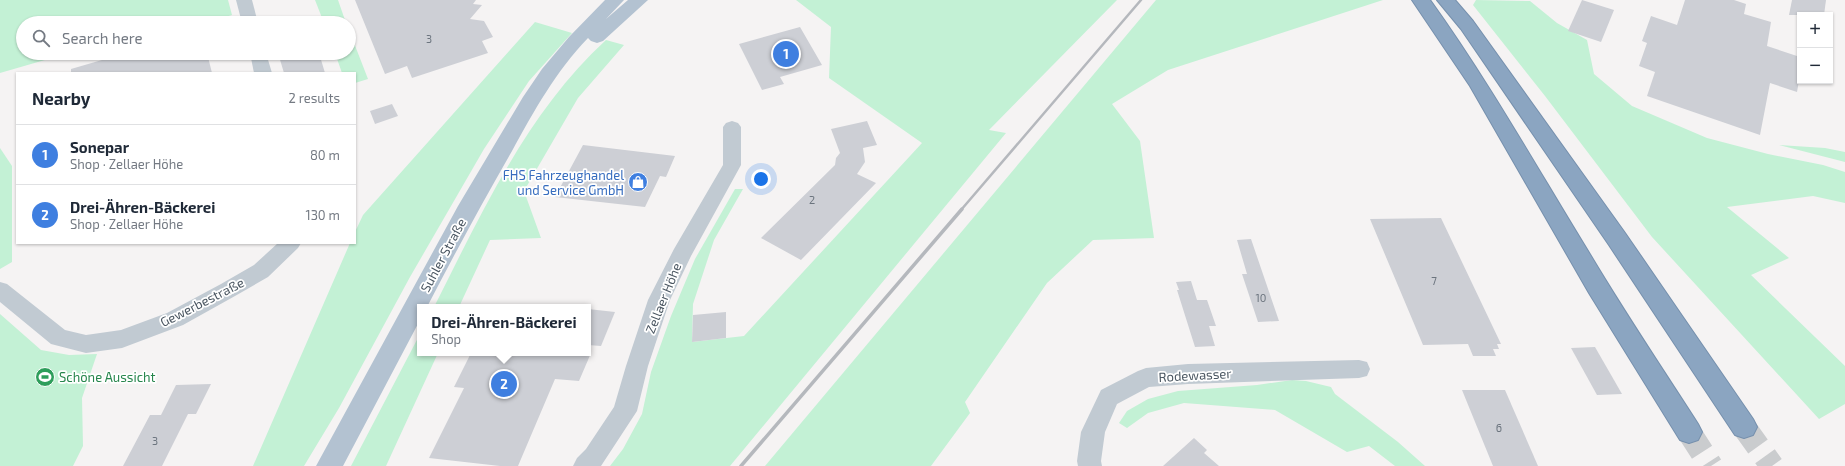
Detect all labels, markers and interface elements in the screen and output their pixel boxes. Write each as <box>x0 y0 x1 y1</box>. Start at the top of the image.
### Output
map controls <box>1797 12 1833 84</box>
button: + <box>1797 12 1833 48</box>
search box <box>16 16 356 60</box>
icon: search <box>30 27 52 49</box>
text: Search here <box>62 29 143 47</box>
house number: 3 <box>426 32 432 45</box>
pin: 1 <box>773 39 799 69</box>
button: − <box>1797 48 1833 84</box>
text: Nearby <box>32 88 90 108</box>
text: 2 results <box>288 90 340 106</box>
text: Sonepar <box>70 138 129 156</box>
text: 1 <box>42 147 48 163</box>
text: 80 m <box>310 147 340 163</box>
text: Shop · Zellaer Höhe <box>70 156 183 172</box>
place label: FHS Fahrzeughandel und Service GmbH <box>503 167 624 198</box>
your location <box>751 169 771 189</box>
shop icon: FHS Fahrzeughandel und Service GmbH <box>627 171 649 193</box>
house number: 2 <box>809 193 815 206</box>
text: Drei-Ähren-Bäckerei <box>70 198 215 216</box>
text: 2 <box>41 207 49 223</box>
text: 130 m <box>305 207 340 223</box>
street label: Suhler Straße <box>417 215 469 295</box>
text: Shop · Zellaer Höhe <box>70 216 183 232</box>
street label: Zellaer Höhe <box>642 260 684 336</box>
street label: Gewerbestraße <box>157 274 247 330</box>
house number: 7 <box>1431 274 1437 287</box>
house number: 10 <box>1255 291 1267 304</box>
popup <box>417 304 591 356</box>
text: Drei-Ähren-Bäckerei <box>431 313 577 331</box>
text: Shop <box>431 331 461 347</box>
street label: Rodewasser <box>1158 365 1232 385</box>
sports icon: Schöne Aussicht <box>34 366 56 388</box>
place label: Schöne Aussicht <box>59 369 156 385</box>
pin: 2 <box>491 369 517 399</box>
house number: 6 <box>1496 421 1502 434</box>
house number: 3 <box>152 434 158 447</box>

